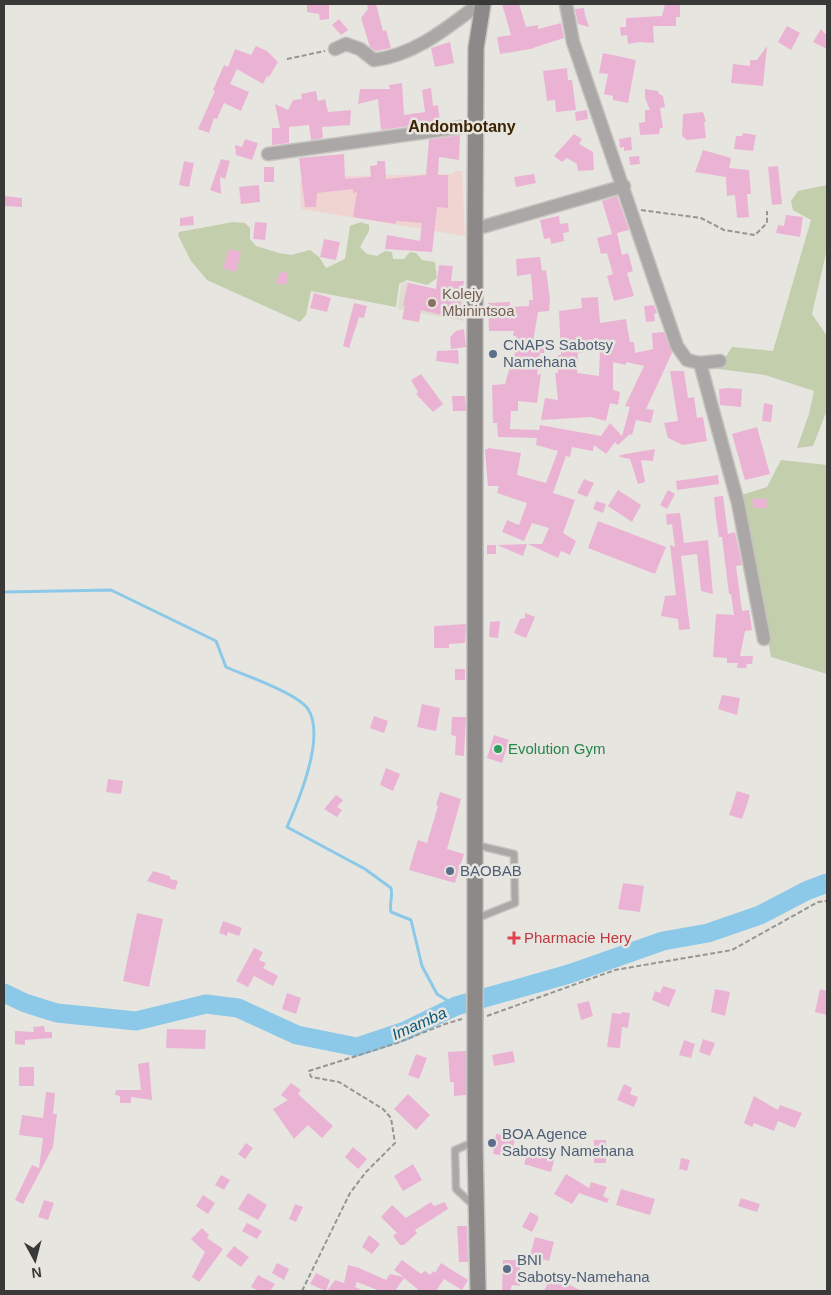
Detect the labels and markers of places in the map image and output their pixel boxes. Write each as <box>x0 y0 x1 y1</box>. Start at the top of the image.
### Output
place label: Kolejy Mbinintsoa <box>442 285 515 319</box>
marker: Kolejy Mbinintsoa <box>426 297 438 309</box>
place label: CNAPS Sabotsy Namehana <box>503 336 614 370</box>
marker: CNAPS Sabotsy Namehana <box>487 348 499 360</box>
place label: Evolution Gym <box>508 740 606 757</box>
marker: Evolution Gym <box>492 743 504 755</box>
place label: BAOBAB <box>460 862 522 879</box>
marker: BAOBAB <box>444 865 456 877</box>
place label: Pharmacie Hery <box>524 929 632 946</box>
marker: Pharmacie Hery <box>508 932 520 944</box>
place label: BOA Agence Sabotsy Namehana <box>502 1125 634 1159</box>
marker: BOA Agence Sabotsy Namehana <box>486 1137 498 1149</box>
place label: BNI Sabotsy-Namehana <box>517 1251 650 1285</box>
marker: BNI Sabotsy-Namehana <box>501 1263 513 1275</box>

